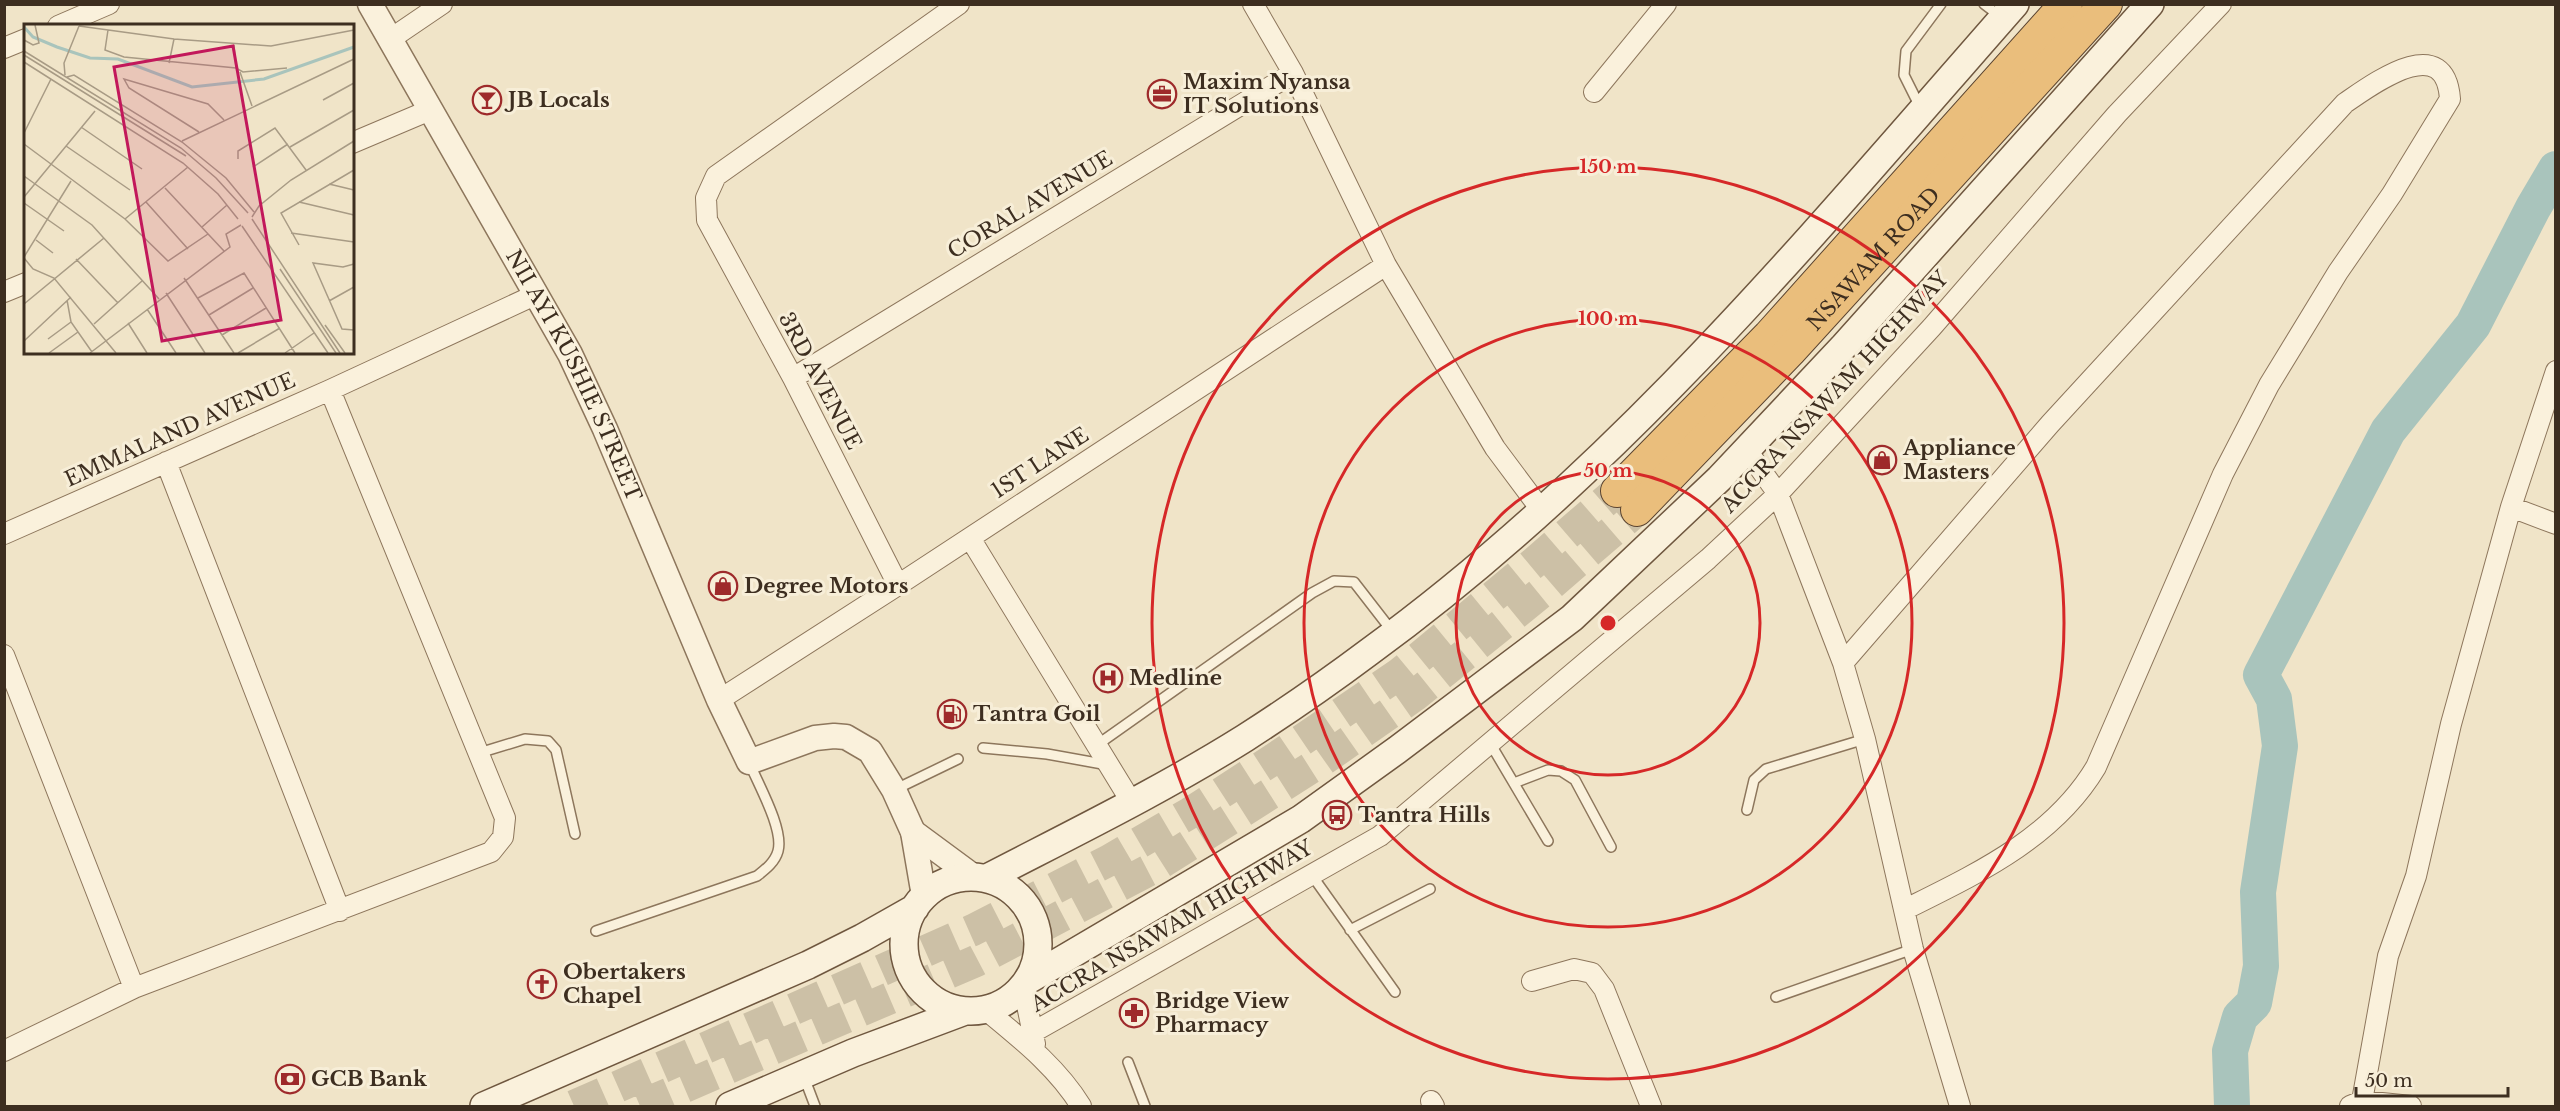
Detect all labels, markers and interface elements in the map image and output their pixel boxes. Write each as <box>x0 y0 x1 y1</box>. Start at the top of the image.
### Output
inset map <box>24 24 354 354</box>
place label: Maxim Nyansa IT Solutions <box>1183 69 1351 119</box>
office icon: Maxim Nyansa IT Solutions <box>1146 78 1178 110</box>
bar icon: JB Locals <box>471 84 503 116</box>
place label: JB Locals <box>504 87 610 113</box>
street label: CORAL AVENUE <box>943 146 1117 264</box>
text: 150 m <box>1580 156 1637 178</box>
street label: NSAWAM ROAD <box>1802 182 1946 336</box>
street label: NII AYI KUSHIE STREET <box>500 245 647 505</box>
street label: ACCRA NSAWAM HIGHWAY <box>1715 265 1955 519</box>
street label: 3RD AVENUE <box>773 308 867 454</box>
text: 100 m <box>1578 308 1638 330</box>
street label: EMMALAND AVENUE <box>61 367 299 493</box>
street label: 1ST LANE <box>986 422 1094 504</box>
place label: Appliance Masters <box>1902 435 2016 485</box>
shop icon: Appliance Masters <box>1866 444 1898 476</box>
text: 50 m <box>1584 460 1633 482</box>
shop icon: Degree Motors <box>707 570 739 602</box>
place label: Degree Motors <box>744 573 909 599</box>
centre of rings <box>1598 613 1618 633</box>
hospital icon: Medline <box>1092 662 1124 694</box>
place label: Medline <box>1129 665 1222 691</box>
fuel station icon: Tantra Goil <box>936 698 968 730</box>
place label: Tantra Goil <box>973 701 1101 727</box>
bus stop icon: Tantra Hills <box>1321 799 1353 831</box>
place label: Tantra Hills <box>1358 802 1490 828</box>
street label: ACCRA NSAWAM HIGHWAY <box>1025 834 1318 1018</box>
place label: Obertakers Chapel <box>563 959 686 1009</box>
church icon: Obertakers Chapel <box>526 968 558 1000</box>
place label: Bridge View Pharmacy <box>1155 988 1289 1038</box>
pharmacy icon: Bridge View Pharmacy <box>1118 997 1150 1029</box>
scale bar <box>2356 1060 2508 1098</box>
bank icon: GCB Bank <box>274 1063 306 1095</box>
place label: GCB Bank <box>311 1066 428 1092</box>
text: 50 m <box>2365 1070 2413 1092</box>

